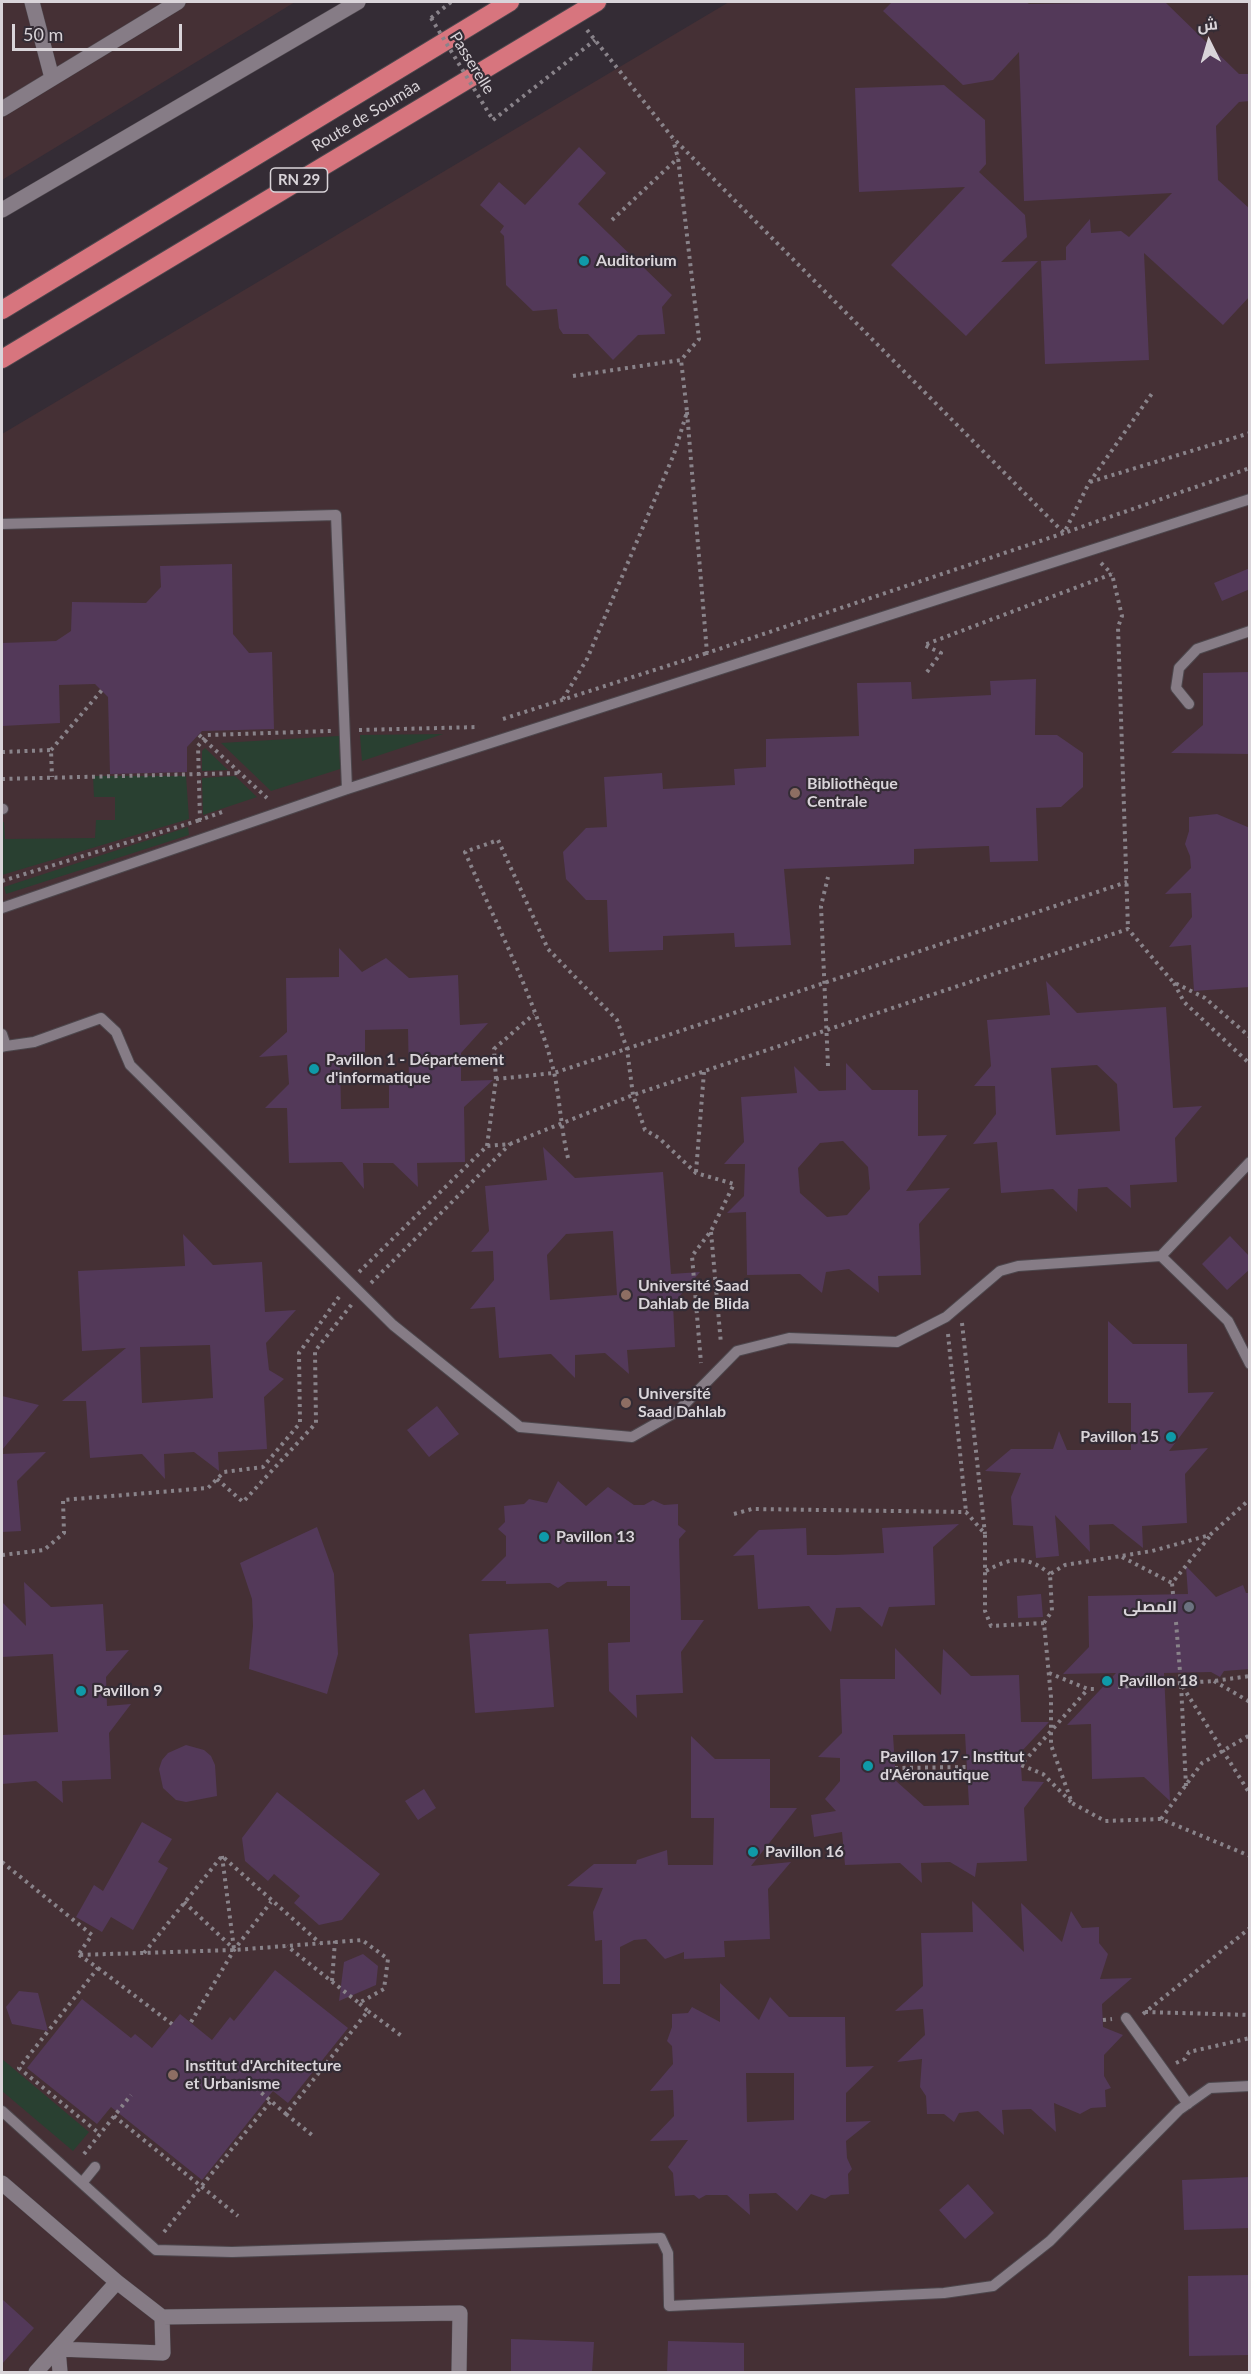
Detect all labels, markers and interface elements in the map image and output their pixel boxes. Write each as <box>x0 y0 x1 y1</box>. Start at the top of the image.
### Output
scale bar <box>15 12 184 50</box>
north arrow <box>1179 12 1239 72</box>
text: ش <box>1196 13 1218 34</box>
text: 50 m <box>23 23 63 45</box>
street label: Passerelle <box>445 28 499 98</box>
street label: Route de Soumâa <box>308 76 424 156</box>
road number: RN 29 <box>270 168 328 192</box>
place label: Auditorium <box>596 251 677 271</box>
marker: Auditorium <box>577 254 591 268</box>
place label: Bibliothèque Centrale <box>807 774 898 812</box>
marker: Bibliothèque Centrale <box>788 786 802 800</box>
place label: Pavillon 1 - Département d'informatique <box>326 1050 504 1088</box>
marker: Pavillon 1 - Département d'informatique <box>307 1062 321 1076</box>
place label: Université Saad Dahlab de Blida <box>638 1276 749 1314</box>
marker: Université Saad Dahlab de Blida <box>619 1288 633 1302</box>
place label: Université Saad Dahlab <box>638 1384 726 1422</box>
marker: Université Saad Dahlab <box>619 1396 633 1410</box>
place label: Pavillon 15 <box>1080 1427 1159 1447</box>
marker: Pavillon 15 <box>1164 1430 1178 1444</box>
place label: Pavillon 13 <box>556 1527 635 1547</box>
marker: Pavillon 13 <box>537 1530 551 1544</box>
place label: المصلى <box>1123 1597 1177 1617</box>
marker: المصلى <box>1182 1600 1196 1614</box>
place label: Pavillon 18 <box>1119 1671 1198 1691</box>
marker: Pavillon 18 <box>1100 1674 1114 1688</box>
place label: Pavillon 9 <box>93 1681 162 1701</box>
marker: Pavillon 9 <box>74 1684 88 1698</box>
place label: Pavillon 17 - Institut d'Aéronautique <box>880 1747 1024 1785</box>
marker: Pavillon 17 - Institut d'Aéronautique <box>861 1759 875 1773</box>
place label: Pavillon 16 <box>765 1842 844 1862</box>
marker: Pavillon 16 <box>746 1845 760 1859</box>
place label: Institut d'Architecture et Urbanisme <box>185 2056 341 2094</box>
marker: Institut d'Architecture et Urbanisme <box>166 2068 180 2082</box>

